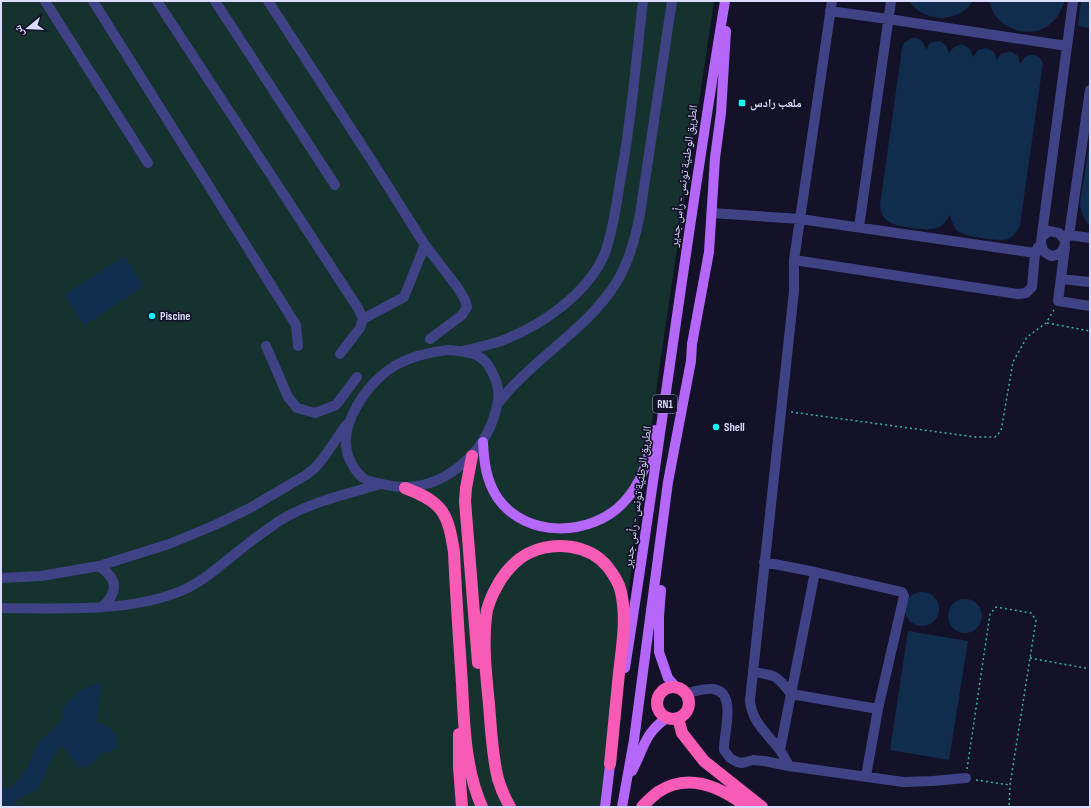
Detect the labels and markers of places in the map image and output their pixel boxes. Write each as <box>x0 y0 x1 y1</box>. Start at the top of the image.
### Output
place label: ملعب رادس <box>750 96 802 111</box>
marker: ملعب رادس <box>737 98 747 108</box>
place label: Piscine <box>160 309 190 324</box>
marker: Piscine <box>147 311 157 321</box>
place label: Shell <box>724 420 745 435</box>
marker: Shell <box>711 422 721 432</box>

